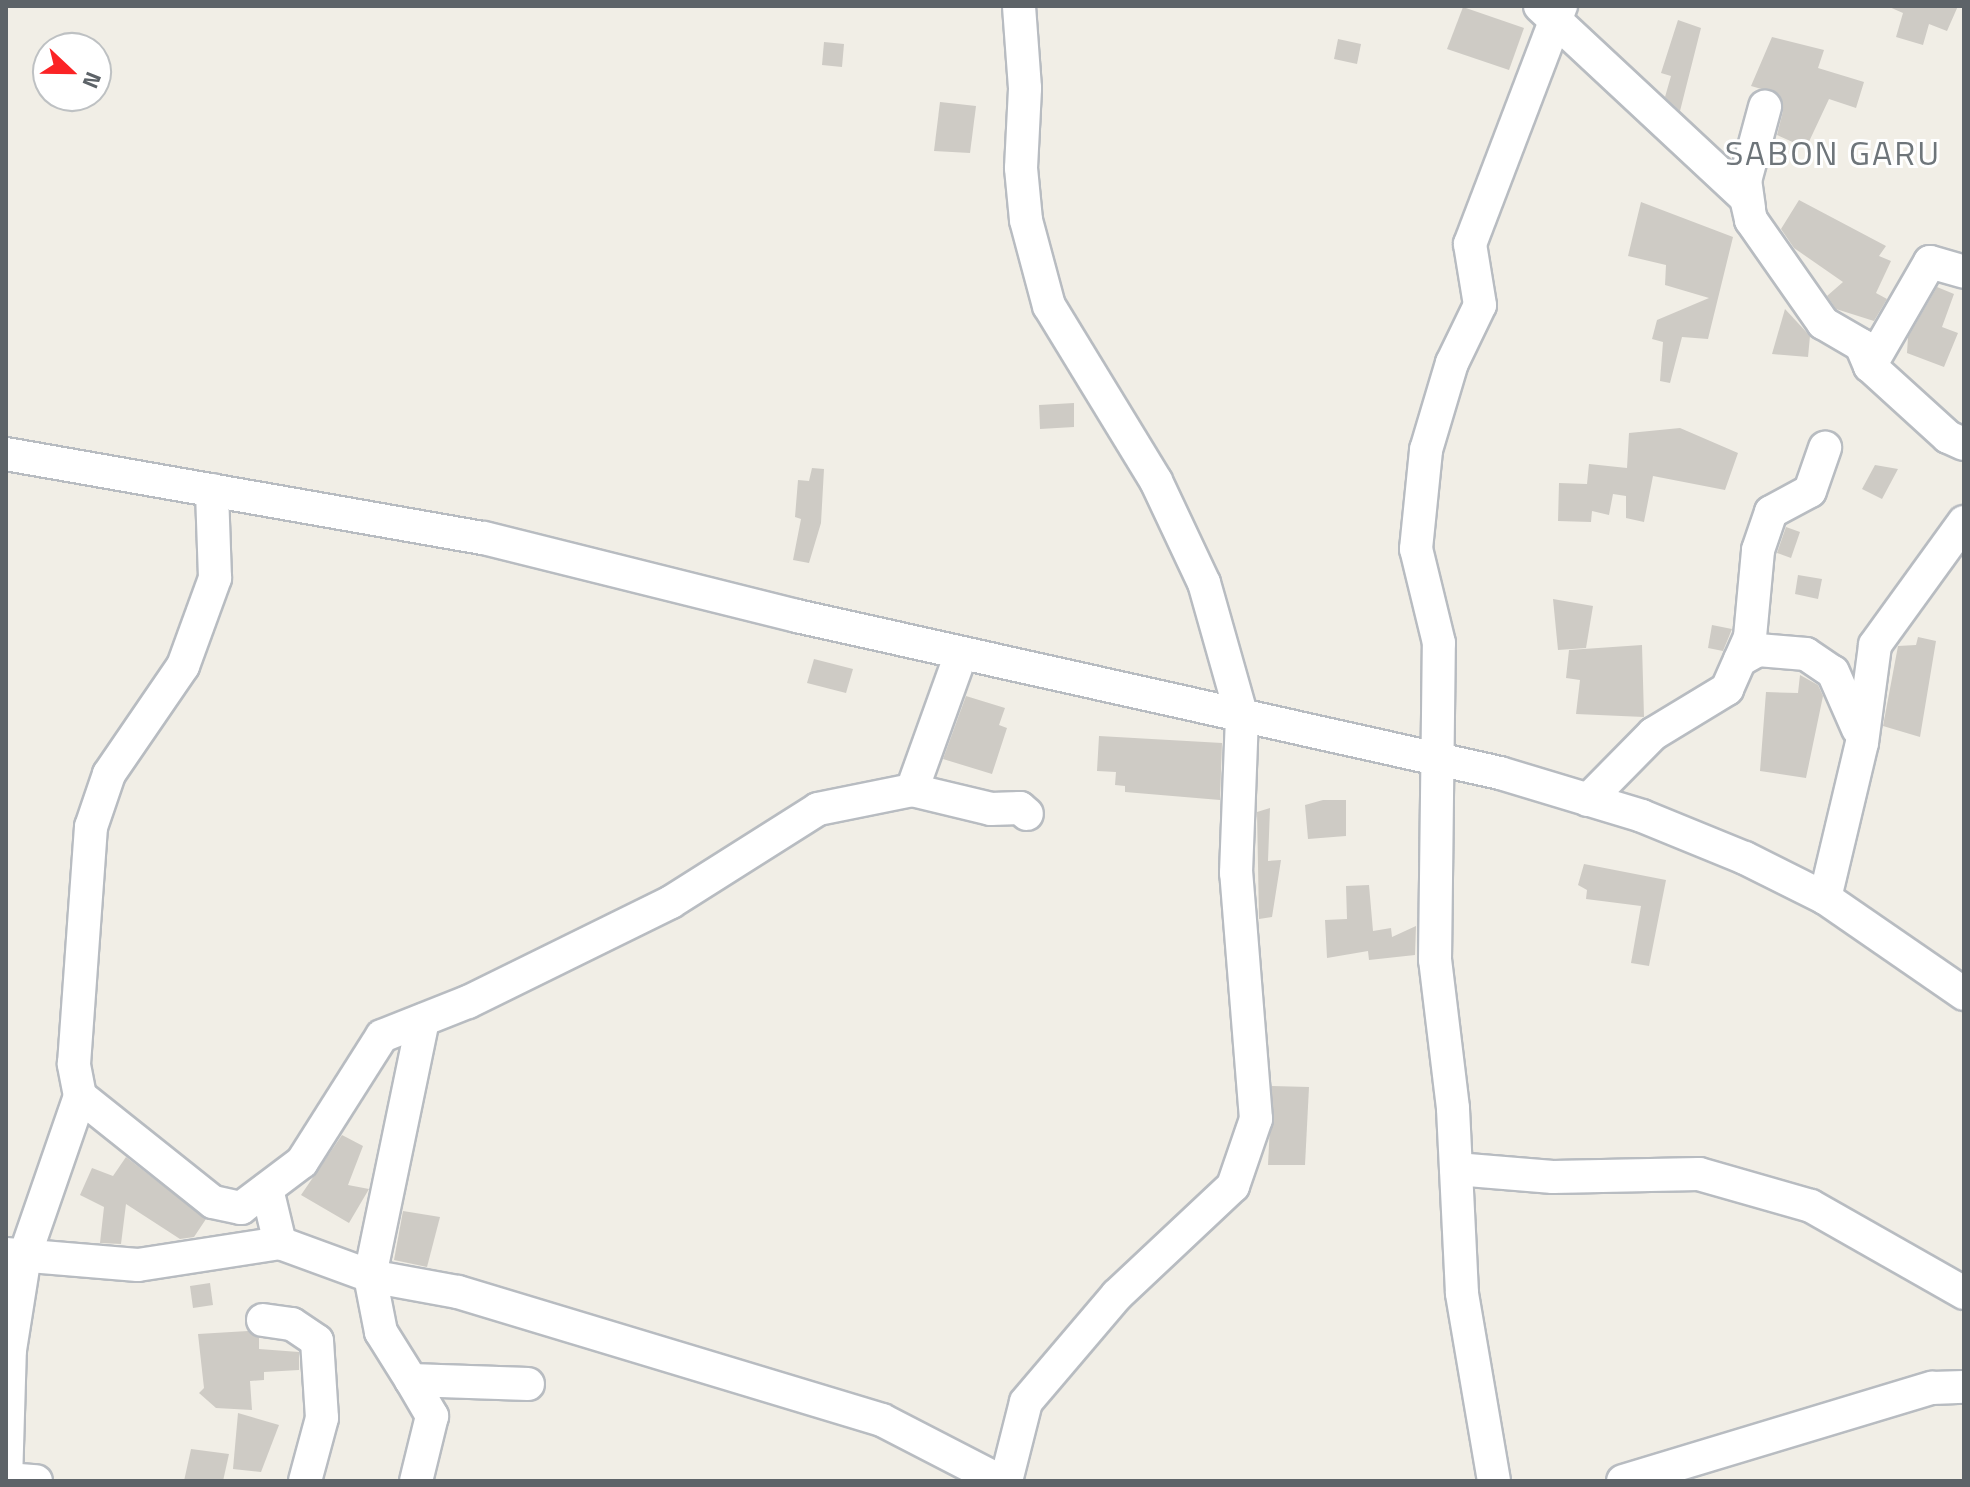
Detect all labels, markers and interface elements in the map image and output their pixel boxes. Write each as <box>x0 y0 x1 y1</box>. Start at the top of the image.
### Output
north arrow <box>32 32 112 112</box>
text: N <box>74 67 111 94</box>
district label: SABON GARU <box>1725 133 1941 173</box>

